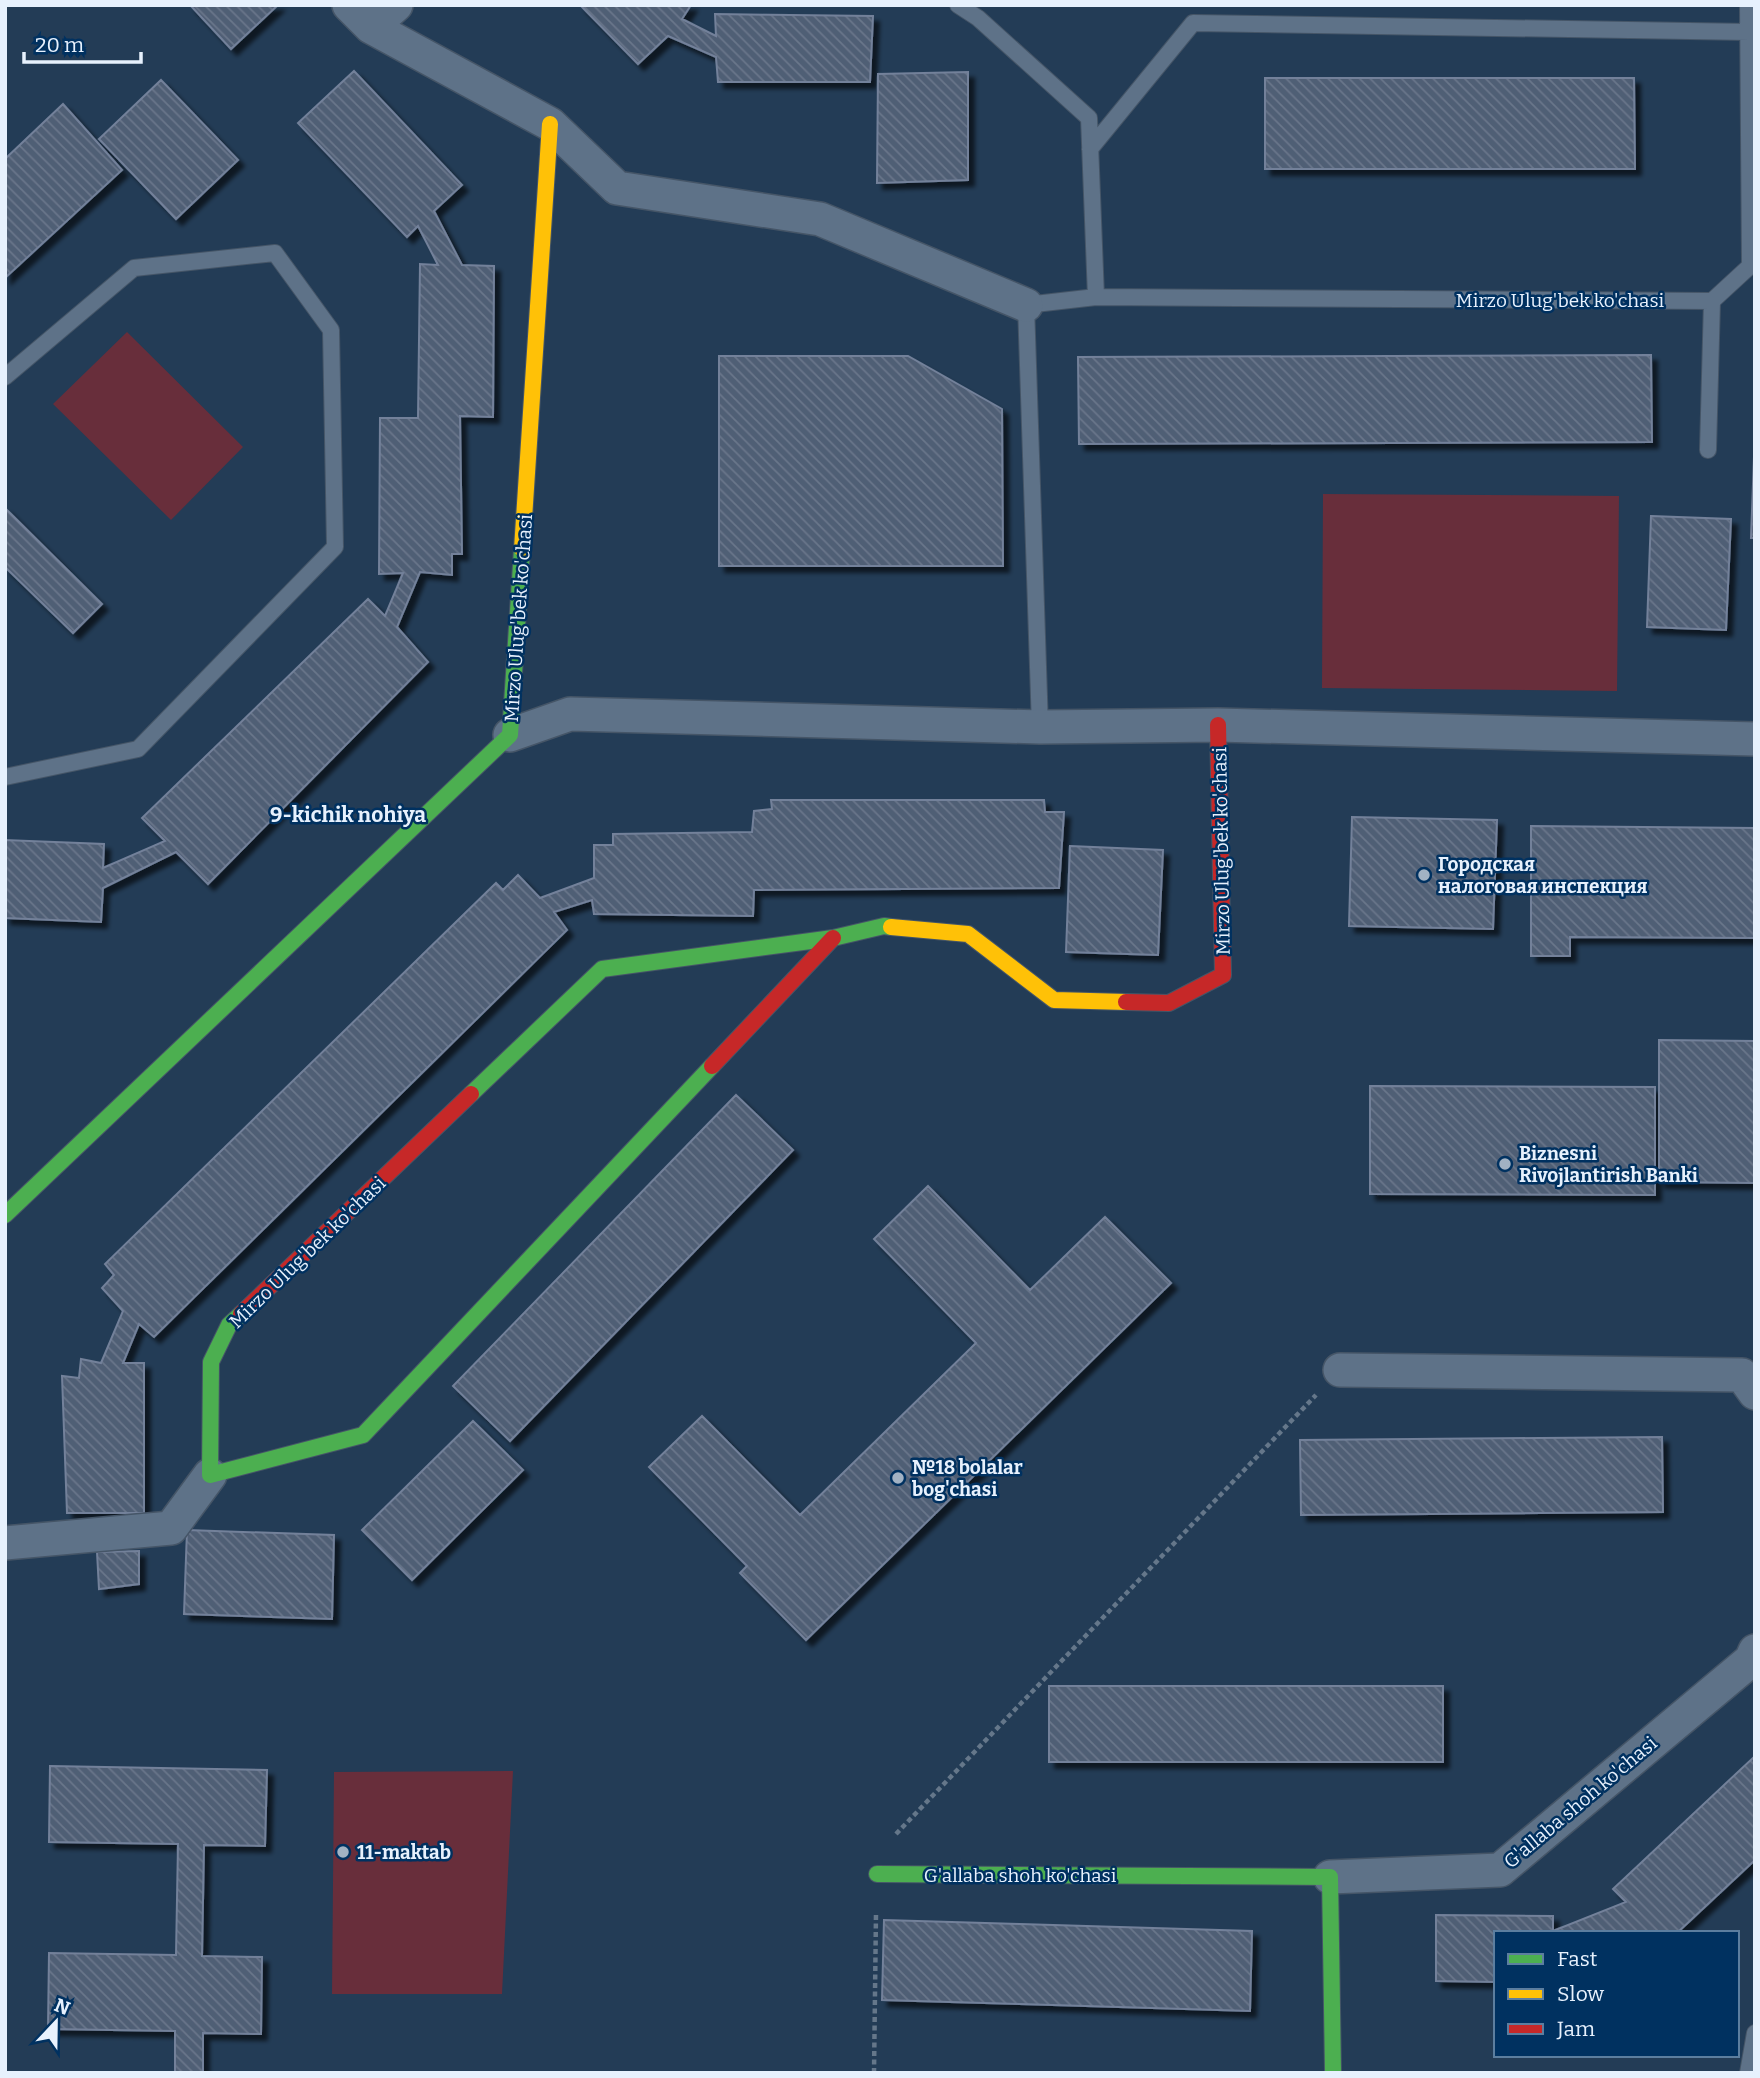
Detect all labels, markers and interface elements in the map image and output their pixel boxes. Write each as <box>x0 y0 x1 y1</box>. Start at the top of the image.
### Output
scale bar <box>24 21 142 65</box>
text: 20 m <box>35 32 84 58</box>
street label: Mirzo Ulug'bek ko'chasi <box>1456 289 1665 312</box>
street label: Mirzo Ulug'bek ko'chasi <box>500 513 537 723</box>
street label: Mirzo Ulug'bek ko'chasi <box>1208 746 1235 955</box>
district label: 9-kichik nohiya <box>270 802 426 828</box>
place label: Городская налоговая инспекция <box>1438 853 1648 898</box>
marker: Городская налоговая инспекция <box>1416 867 1432 883</box>
place label: Biznesni Rivojlantirish Banki <box>1519 1142 1698 1187</box>
marker: Biznesni Rivojlantirish Banki <box>1497 1156 1513 1172</box>
street label: Mirzo Ulug'bek ko'chasi <box>224 1171 391 1333</box>
place label: №18 bolalar bog'chasi <box>912 1456 1023 1501</box>
marker: №18 bolalar bog'chasi <box>890 1470 906 1486</box>
street label: G'allaba shoh ko'chasi <box>1499 1731 1662 1873</box>
place label: 11-maktab <box>357 1841 451 1864</box>
marker: 11-maktab <box>335 1844 351 1860</box>
street label: G'allaba shoh ko'chasi <box>924 1864 1117 1887</box>
legend <box>1494 1931 1739 2057</box>
text: Fast <box>1557 1946 1598 1972</box>
text: Slow <box>1557 1981 1604 2007</box>
north arrow <box>21 1987 91 2057</box>
text: N <box>51 1993 74 2020</box>
text: Jam <box>1556 2016 1595 2042</box>

